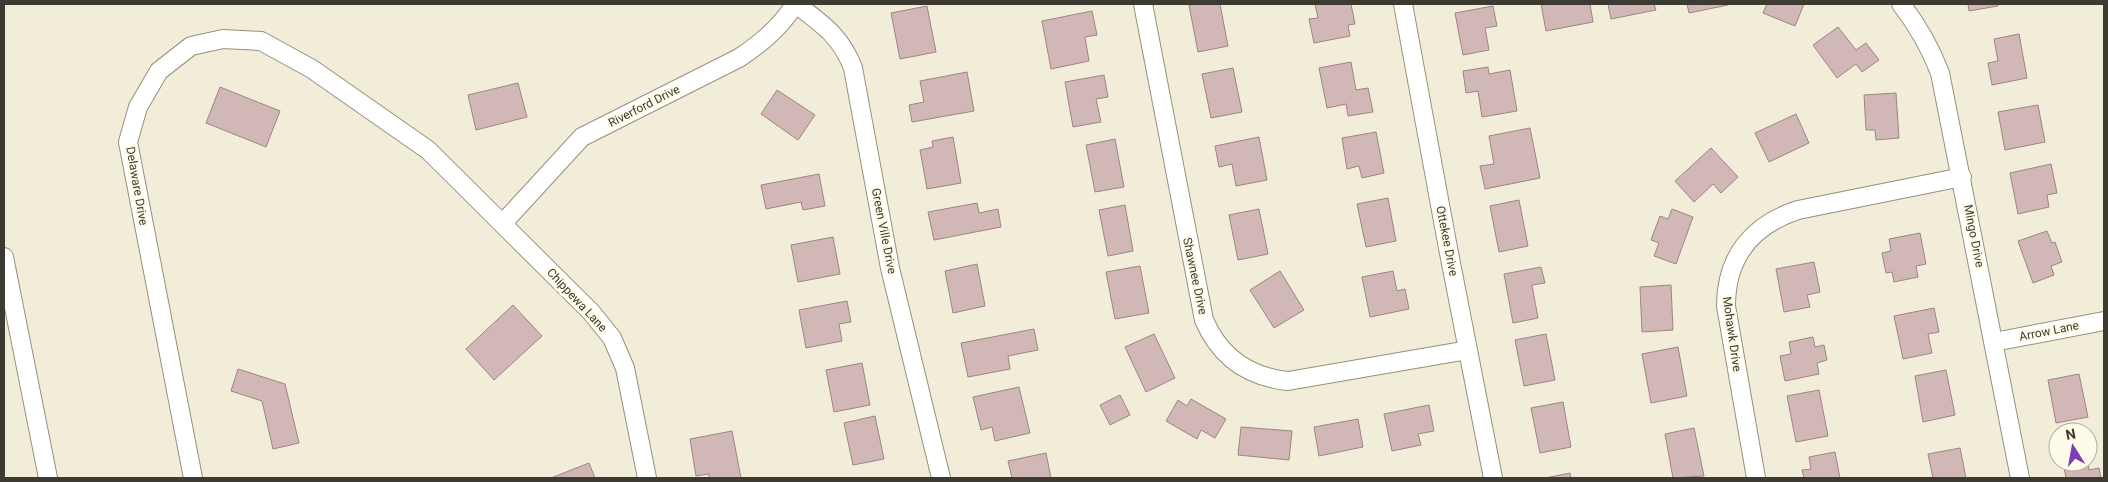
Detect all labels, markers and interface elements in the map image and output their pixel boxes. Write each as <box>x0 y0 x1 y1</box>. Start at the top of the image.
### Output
street label: Riverford Drive <box>606 82 682 130</box>
street label: Delaware Drive <box>123 146 151 226</box>
street label: Green Ville Drive <box>869 187 899 275</box>
street label: Mingo Drive <box>1961 203 1987 269</box>
street label: Ottekee Drive <box>1433 205 1461 277</box>
street label: Shawnee Drive <box>1180 236 1210 316</box>
street label: Chippewa Lane <box>544 265 610 335</box>
street label: Mohawk Drive <box>1720 296 1744 372</box>
street label: Arrow Lane <box>2018 318 2080 344</box>
north arrow <box>2048 422 2098 472</box>
text: N <box>2064 425 2077 443</box>

